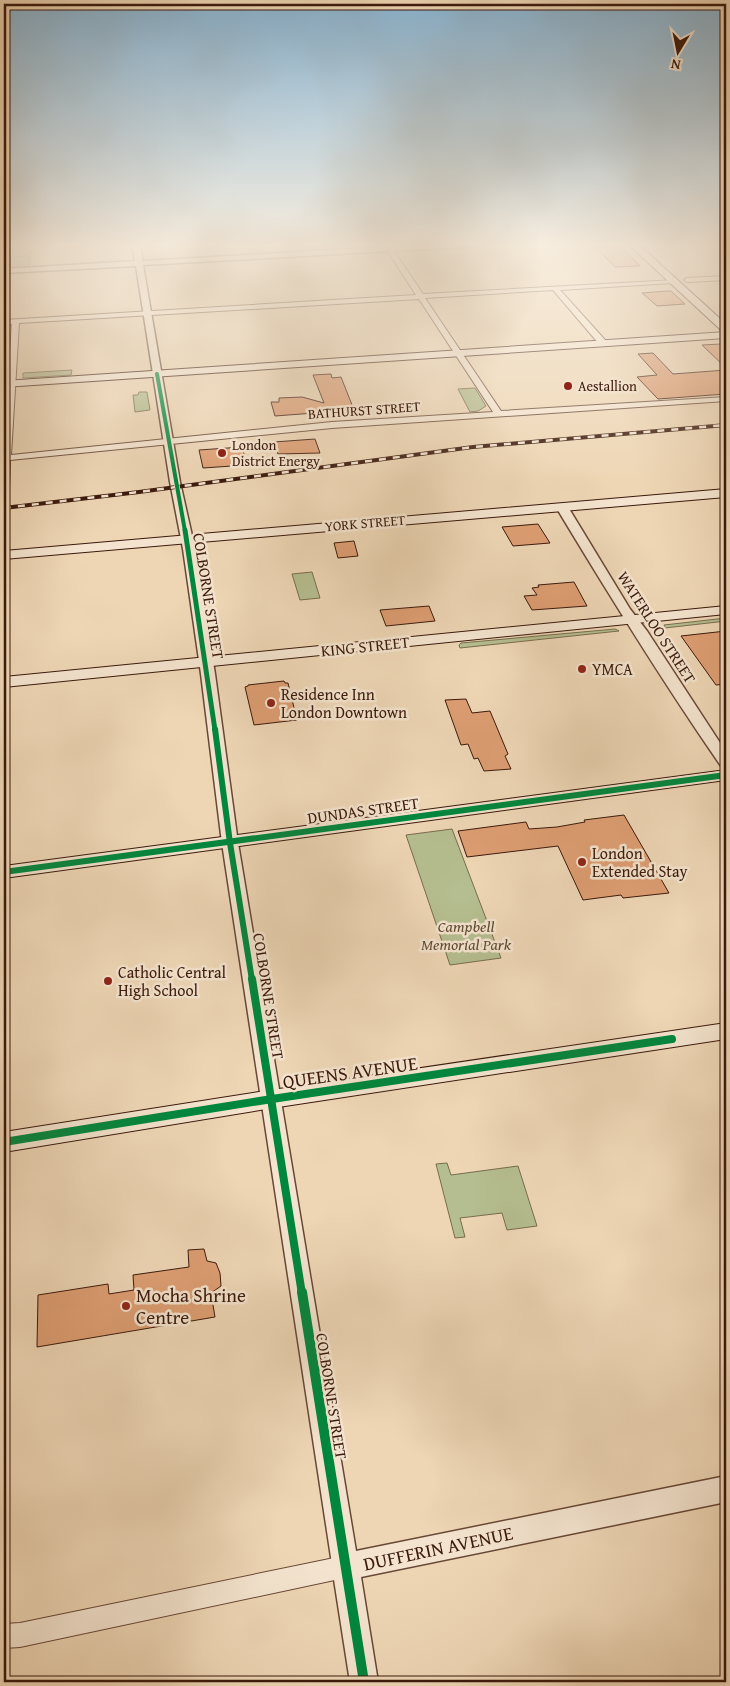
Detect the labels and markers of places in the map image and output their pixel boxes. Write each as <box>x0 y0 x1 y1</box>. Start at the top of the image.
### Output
place label: Aestallion <box>578 376 637 396</box>
marker: Aestallion <box>562 380 574 392</box>
place label: London District Energy <box>232 435 320 471</box>
marker: London District Energy <box>216 447 228 459</box>
place label: YMCA <box>592 657 633 681</box>
marker: YMCA <box>576 663 588 675</box>
place label: Residence Inn London Downtown <box>281 682 407 724</box>
marker: Residence Inn London Downtown <box>265 697 277 709</box>
place label: London Extended Stay <box>592 841 688 883</box>
marker: London Extended Stay <box>576 856 588 868</box>
place label: Catholic Central High School <box>118 960 226 1002</box>
marker: Catholic Central High School <box>102 975 114 987</box>
place label: Mocha Shrine Centre <box>136 1281 246 1331</box>
marker: Mocha Shrine Centre <box>120 1300 132 1312</box>

